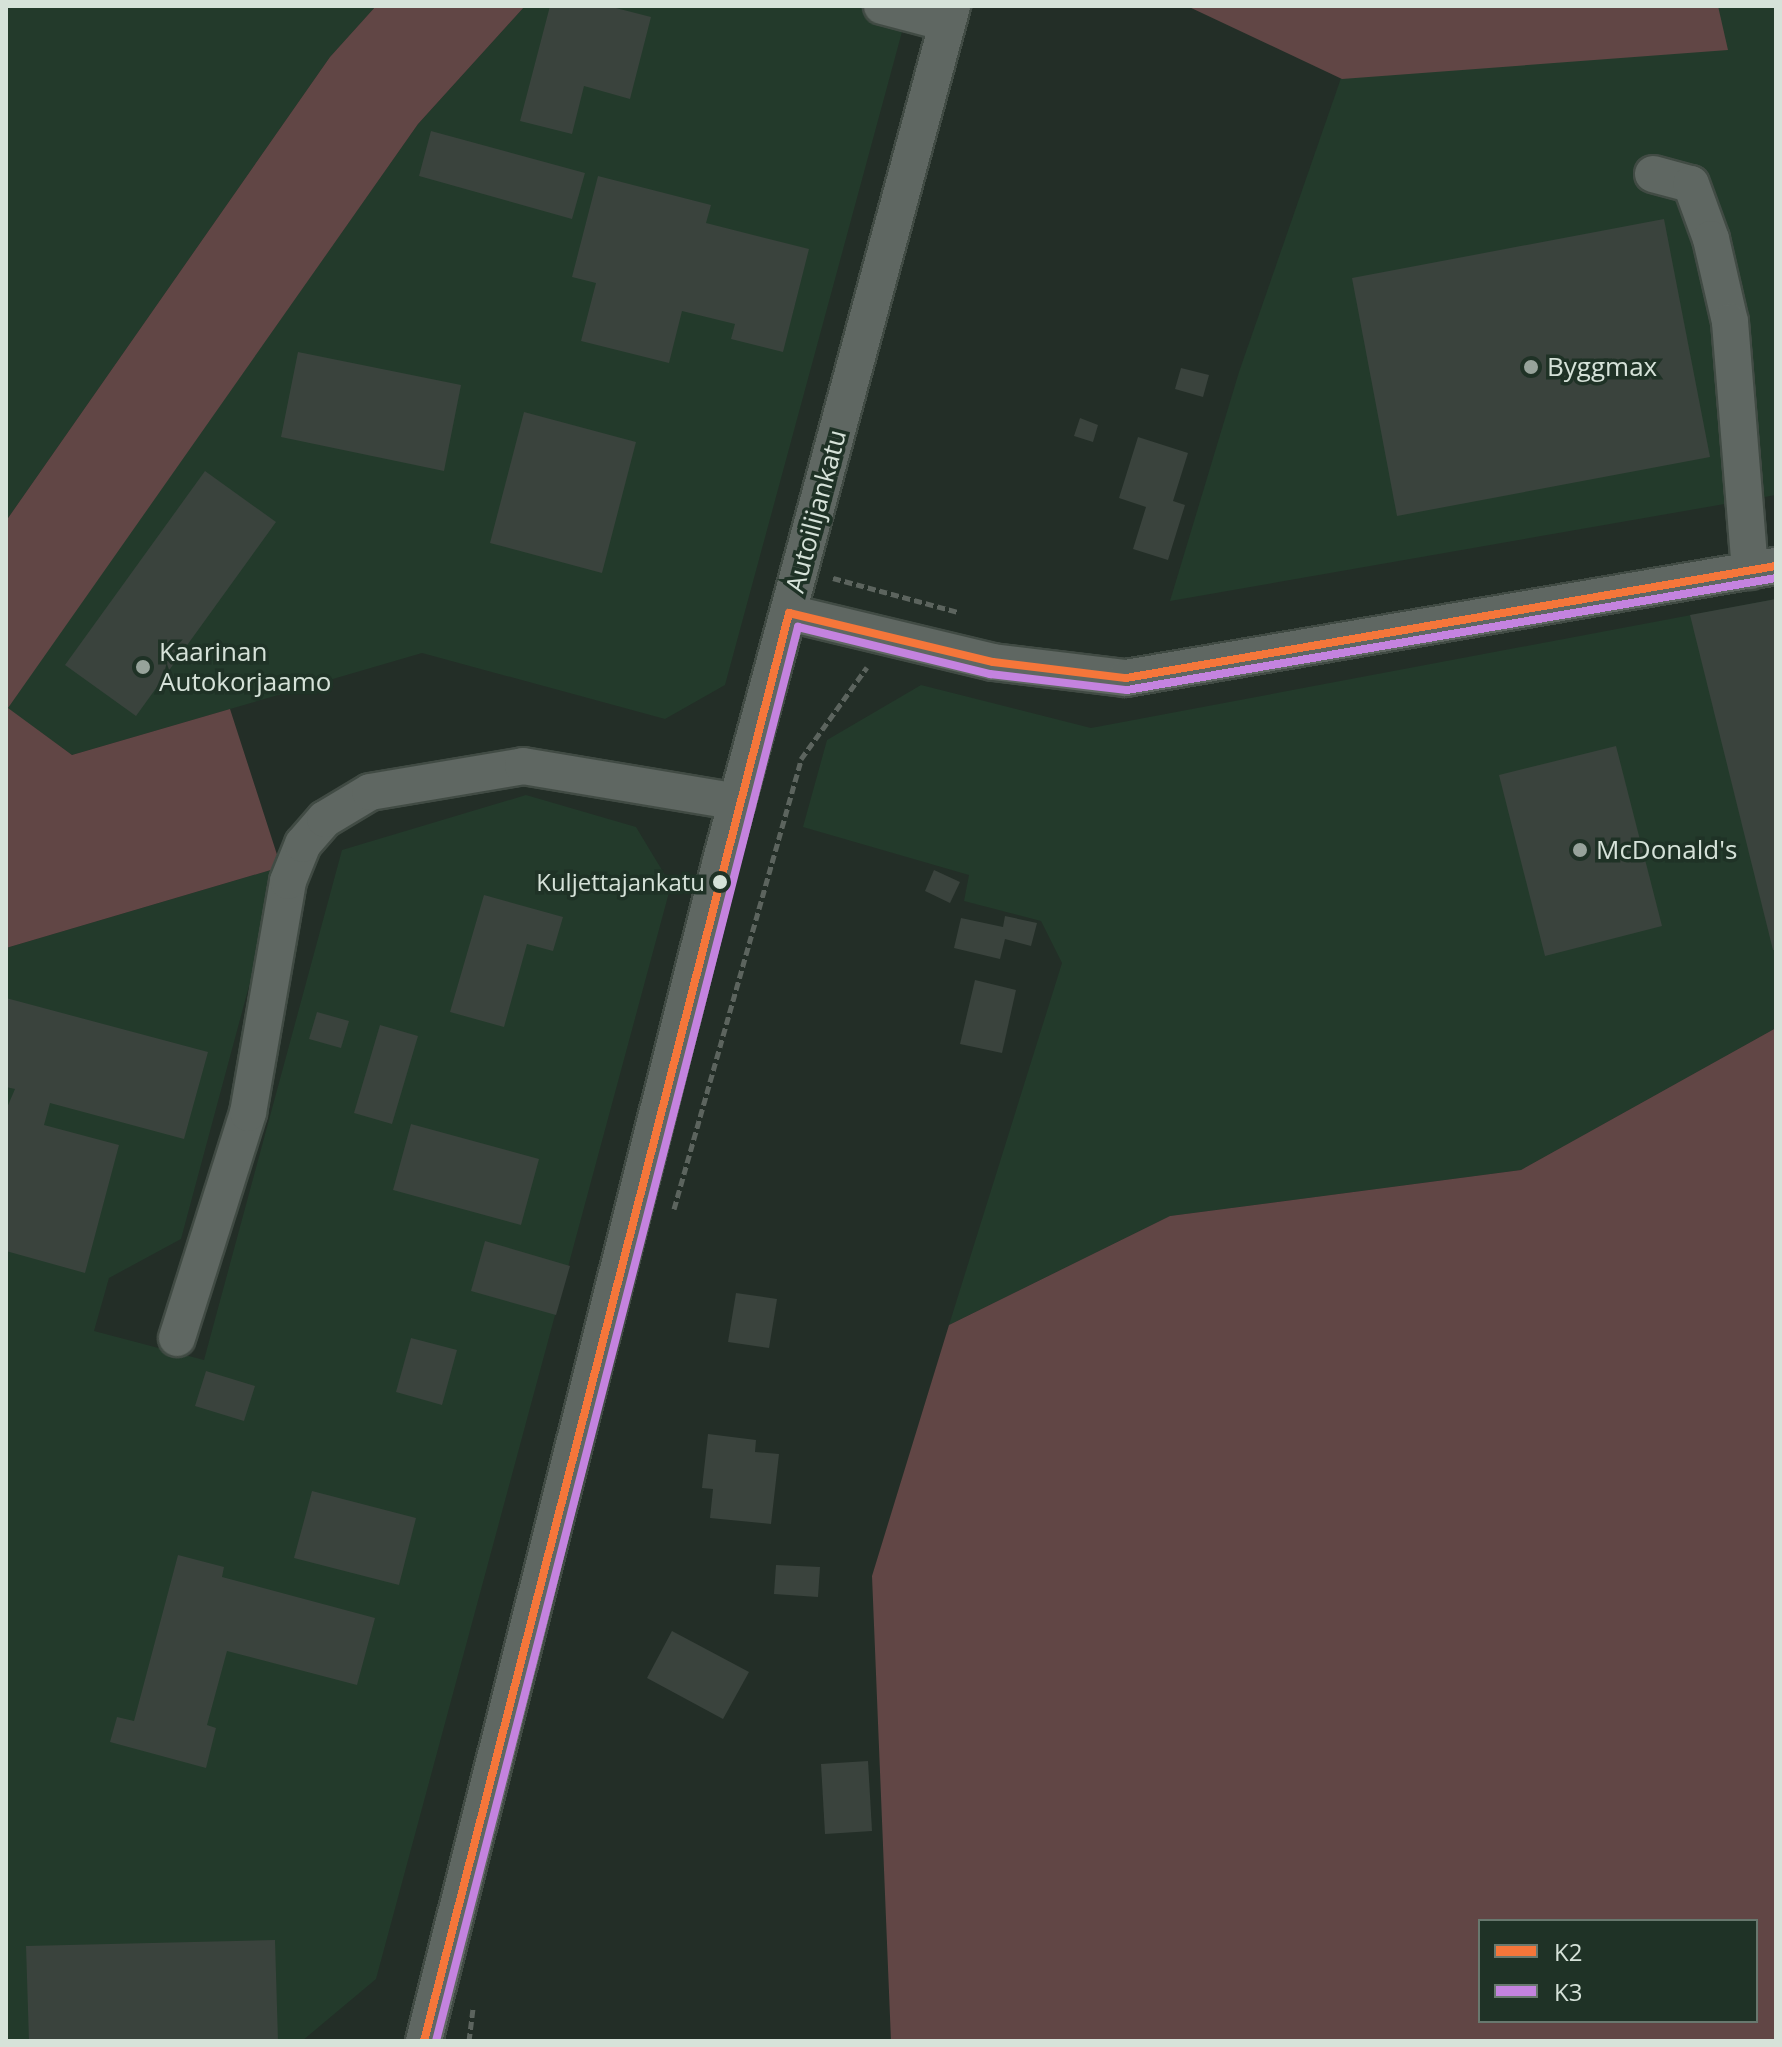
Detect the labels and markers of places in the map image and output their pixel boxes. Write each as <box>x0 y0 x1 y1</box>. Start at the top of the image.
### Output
place label: Byggmax <box>1547 351 1657 383</box>
marker: Byggmax <box>1522 358 1540 376</box>
place label: Kaarinan Autokorjaamo <box>159 636 331 698</box>
marker: Kaarinan Autokorjaamo <box>134 658 152 676</box>
place label: McDonald's <box>1596 834 1737 866</box>
marker: McDonald's <box>1571 841 1589 859</box>
place label: Kuljettajankatu <box>536 868 705 896</box>
marker: Kuljettajankatu <box>712 874 728 890</box>

